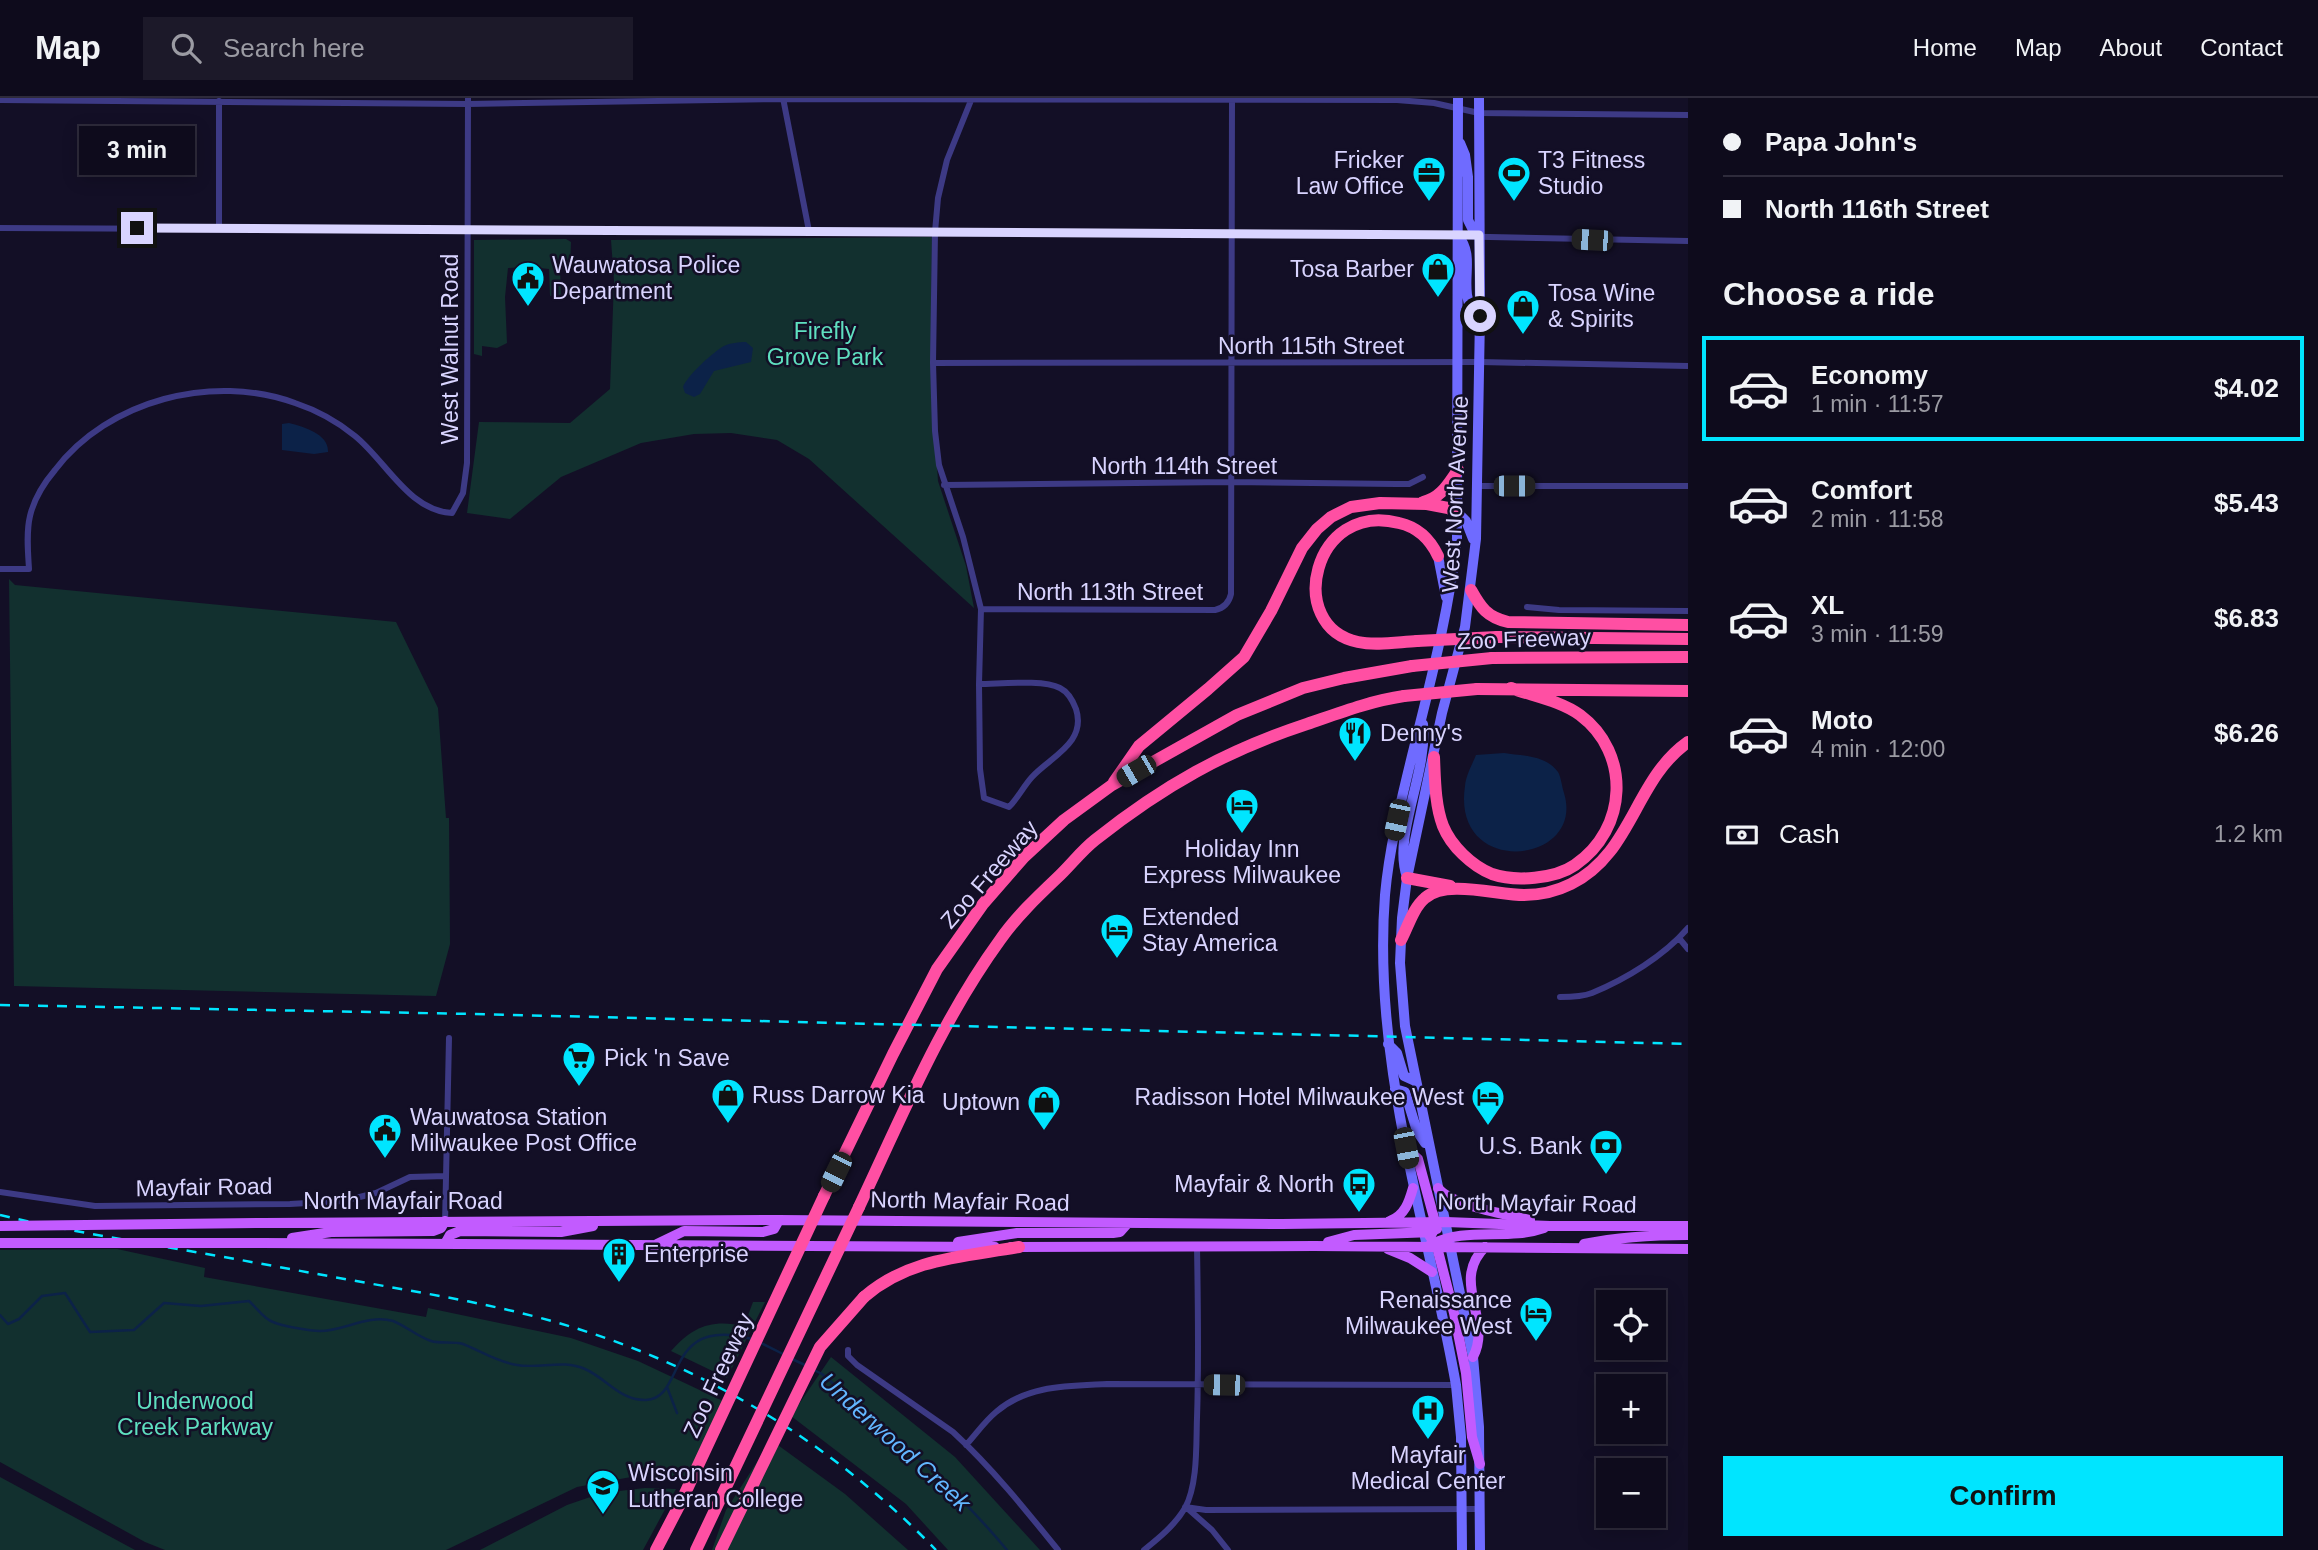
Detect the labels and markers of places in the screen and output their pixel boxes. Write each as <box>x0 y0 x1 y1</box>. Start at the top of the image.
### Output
place label: Fricker Law Office <box>1296 147 1404 199</box>
place label: T3 Fitness Studio <box>1538 147 1645 199</box>
office icon: Fricker Law Office <box>1410 154 1448 203</box>
sports icon: T3 Fitness Studio <box>1495 154 1533 203</box>
shop icon: Tosa Barber <box>1419 250 1457 299</box>
place label: Wauwatosa Police Department <box>552 252 740 304</box>
place label: Tosa Barber <box>1290 256 1414 282</box>
public building icon: Wauwatosa Police Department <box>509 259 547 308</box>
place label: Tosa Wine & Spirits <box>1548 280 1655 332</box>
shop icon: Tosa Wine & Spirits <box>1504 287 1542 336</box>
restaurant icon: Denny's <box>1336 714 1374 763</box>
place label: Denny's <box>1380 720 1462 746</box>
hotel icon: Holiday Inn Express Milwaukee <box>1223 786 1261 835</box>
place label: Holiday Inn Express Milwaukee <box>1143 836 1341 888</box>
place label: Extended Stay America <box>1142 904 1278 956</box>
hotel icon: Extended Stay America <box>1098 911 1136 960</box>
supermarket icon: Pick 'n Save <box>560 1039 598 1088</box>
place label: Pick 'n Save <box>604 1045 730 1071</box>
shop icon: Russ Darrow Kia <box>709 1076 747 1125</box>
hotel icon: Radisson Hotel Milwaukee West <box>1469 1078 1507 1127</box>
place label: Russ Darrow Kia <box>752 1082 925 1108</box>
shop icon: Uptown <box>1025 1083 1063 1132</box>
place label: Radisson Hotel Milwaukee West <box>1135 1084 1465 1110</box>
place label: Uptown <box>942 1089 1020 1115</box>
place label: Wauwatosa Station Milwaukee Post Office <box>410 1104 637 1156</box>
public building icon: Wauwatosa Station Milwaukee Post Office <box>366 1111 404 1160</box>
bank icon: U.S. Bank <box>1587 1127 1625 1176</box>
place label: U.S. Bank <box>1478 1133 1582 1159</box>
bus stop icon: Mayfair & North <box>1340 1165 1378 1214</box>
place label: Mayfair & North <box>1174 1171 1334 1197</box>
building icon: Enterprise <box>600 1235 638 1284</box>
place label: Enterprise <box>644 1241 749 1267</box>
place label: Renaissance Milwaukee West <box>1345 1287 1513 1339</box>
hotel icon: Renaissance Milwaukee West <box>1517 1294 1555 1343</box>
hospital icon: Mayfair Medical Center <box>1409 1392 1447 1441</box>
place label: Mayfair Medical Center <box>1351 1442 1506 1494</box>
place label: Wisconsin Lutheran College <box>628 1460 803 1512</box>
school or university icon: Wisconsin Lutheran College <box>584 1467 622 1516</box>

